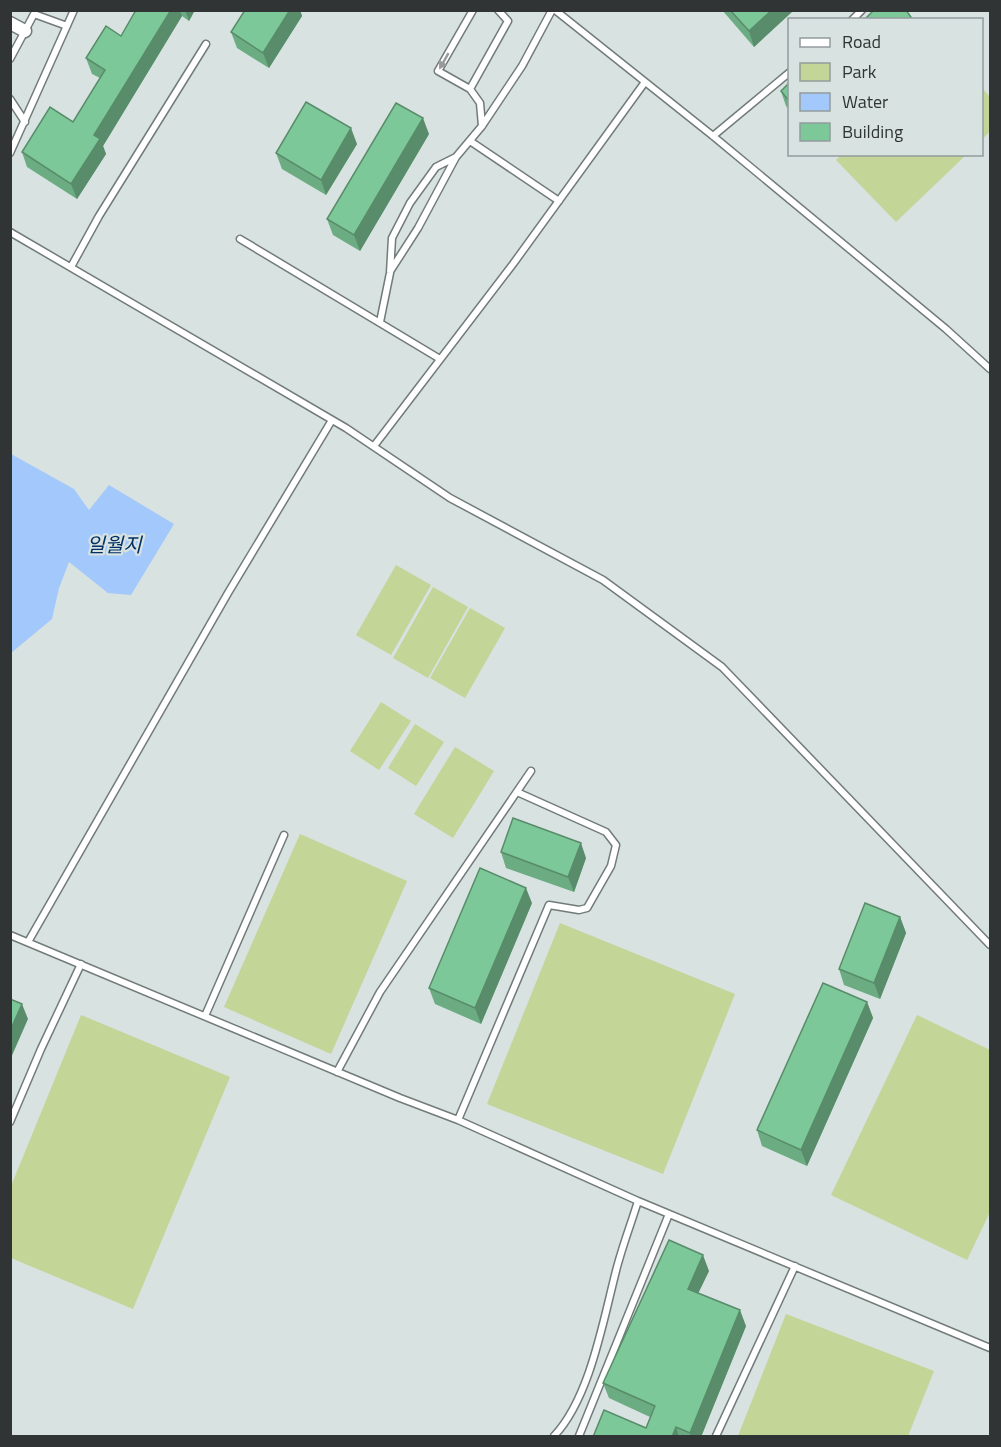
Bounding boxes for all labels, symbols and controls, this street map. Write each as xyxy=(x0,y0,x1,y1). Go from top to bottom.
legend xyxy=(788,18,983,156)
text: Road xyxy=(842,28,881,55)
one-way arrow xyxy=(439,53,449,70)
text: Park xyxy=(842,58,877,85)
text: Water xyxy=(842,88,888,115)
text: Building xyxy=(842,118,903,145)
water label: 일월지 xyxy=(86,529,143,560)

